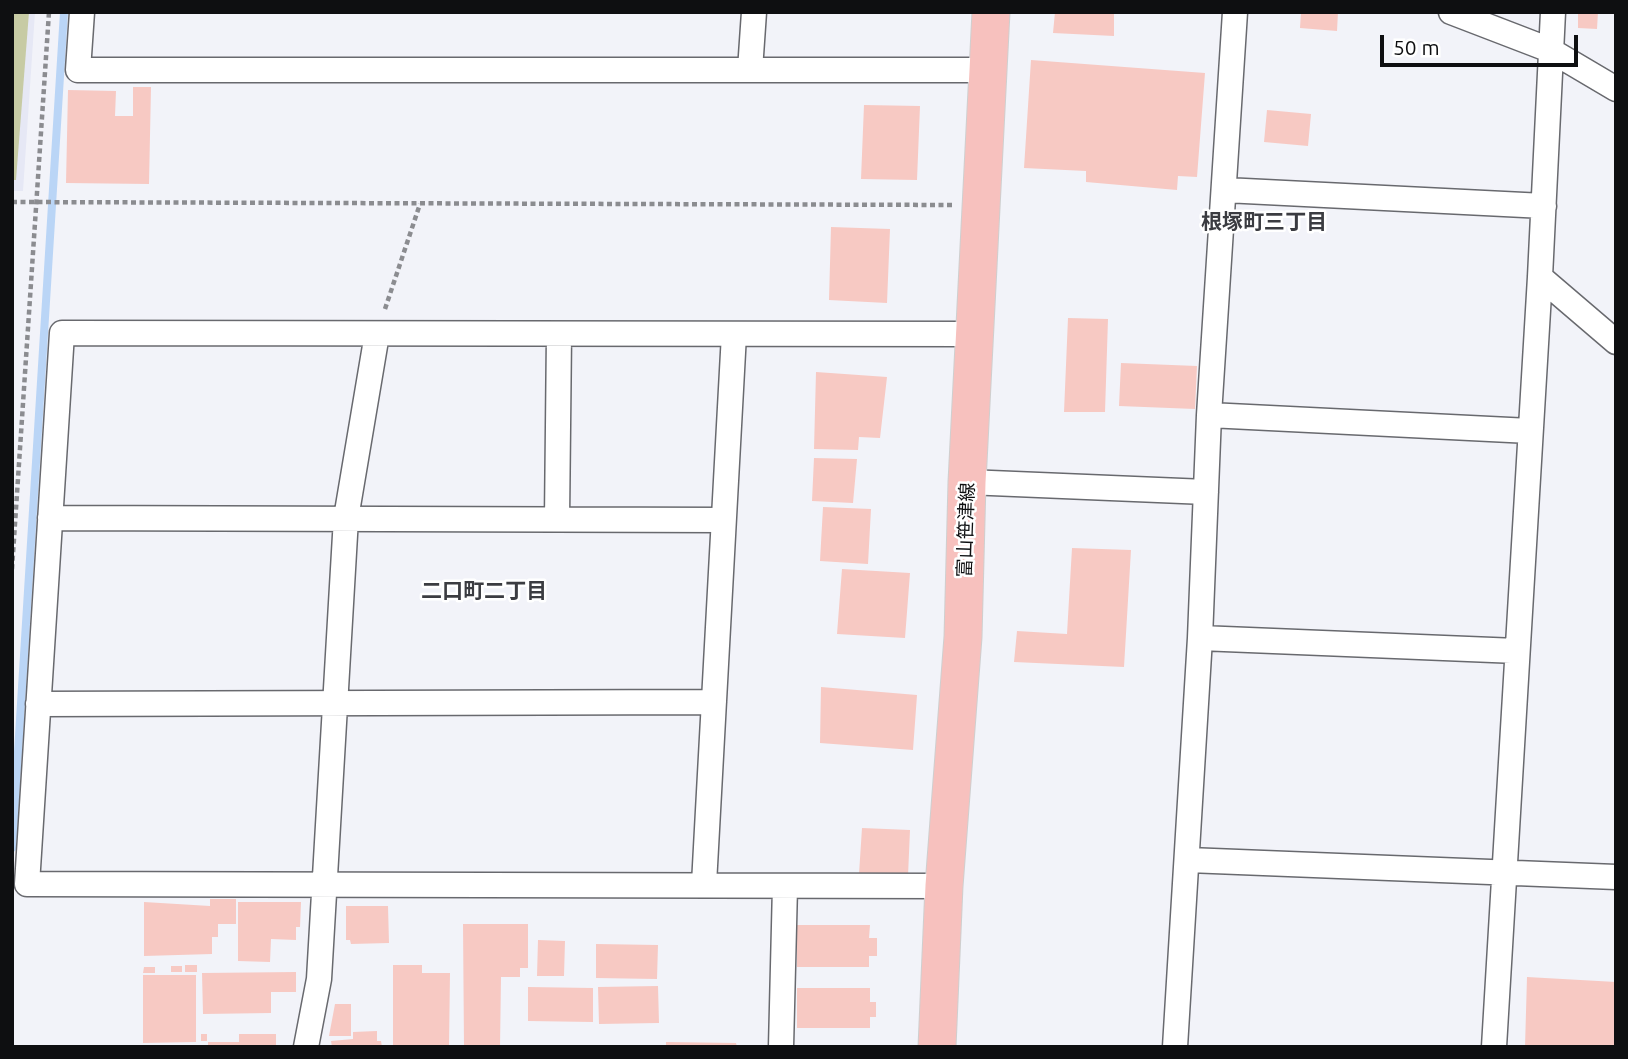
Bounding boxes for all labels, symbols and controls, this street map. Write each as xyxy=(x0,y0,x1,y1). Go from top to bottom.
scale bar xyxy=(1383,21,1581,65)
text: 50 m xyxy=(1393,35,1440,59)
district label: 根塚町三丁目 xyxy=(1201,209,1327,235)
street label: 富山笹津線 xyxy=(953,482,979,578)
district label: 二口町二丁目 xyxy=(421,578,547,604)

